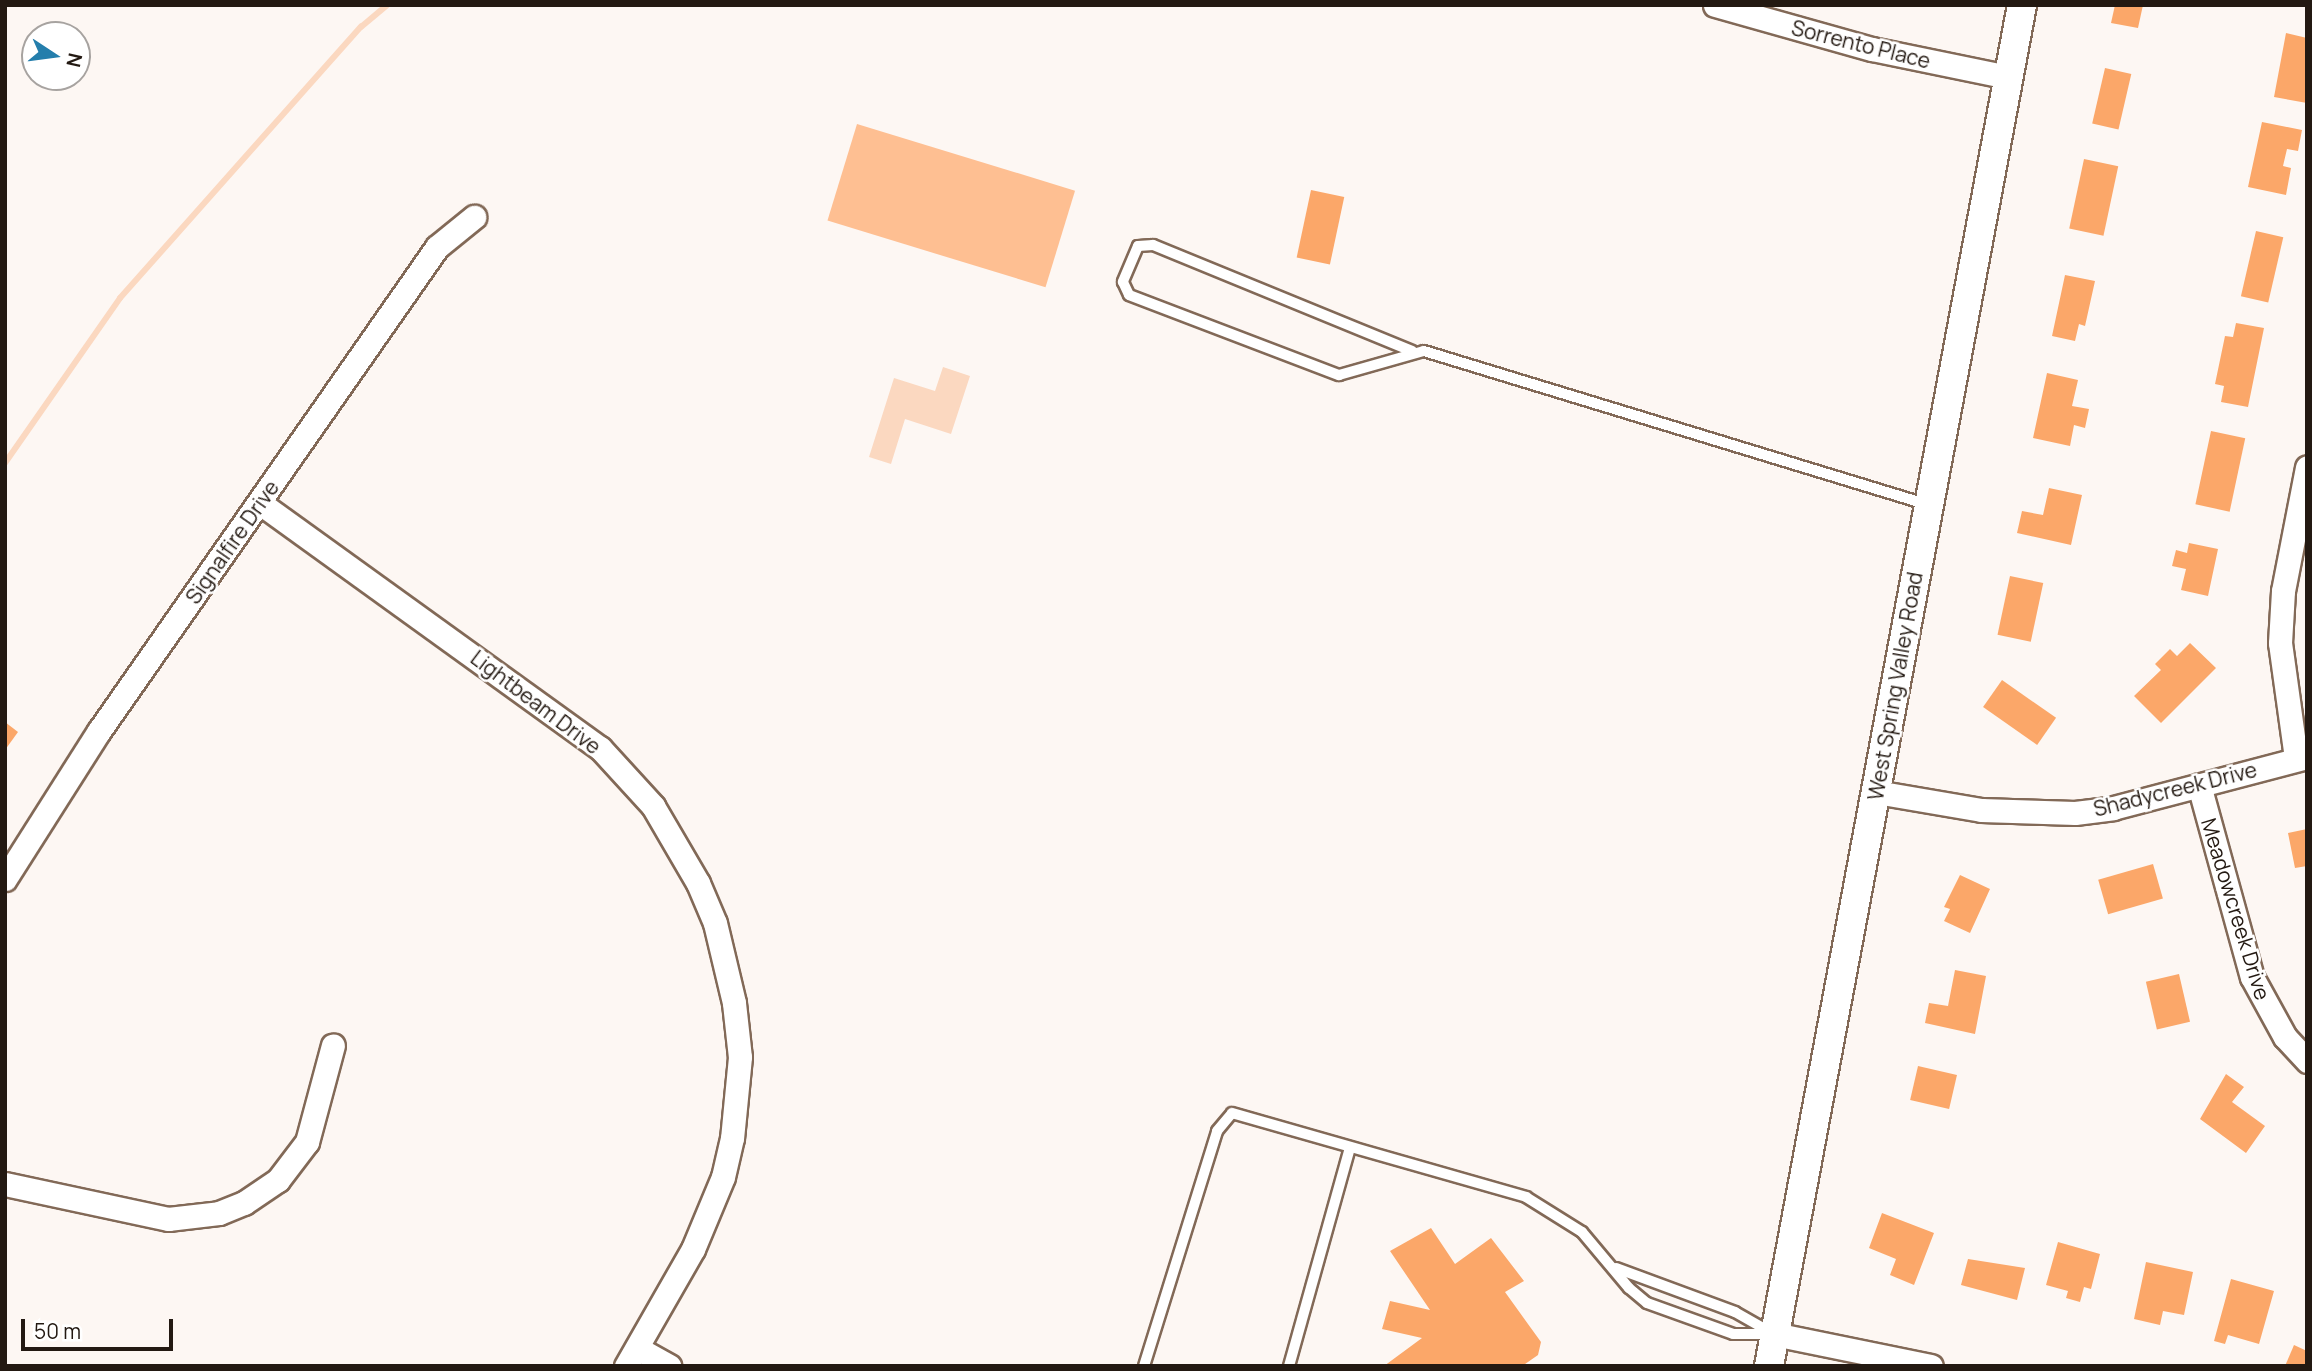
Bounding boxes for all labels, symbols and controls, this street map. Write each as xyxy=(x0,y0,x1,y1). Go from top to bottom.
street label: Sorrento Place xyxy=(1789,15,1933,73)
north arrow xyxy=(21,21,91,91)
text: N xyxy=(60,51,89,70)
street label: Signalfire Drive xyxy=(180,475,284,609)
street label: West Spring Valley Road xyxy=(1862,570,1928,802)
street label: Lightbeam Drive xyxy=(466,645,606,759)
street label: Shadycreek Drive xyxy=(2091,757,2259,821)
street label: Meadowcreek Drive xyxy=(2196,815,2276,1003)
scale bar xyxy=(24,1304,177,1348)
text: 50 m xyxy=(34,1317,81,1345)

